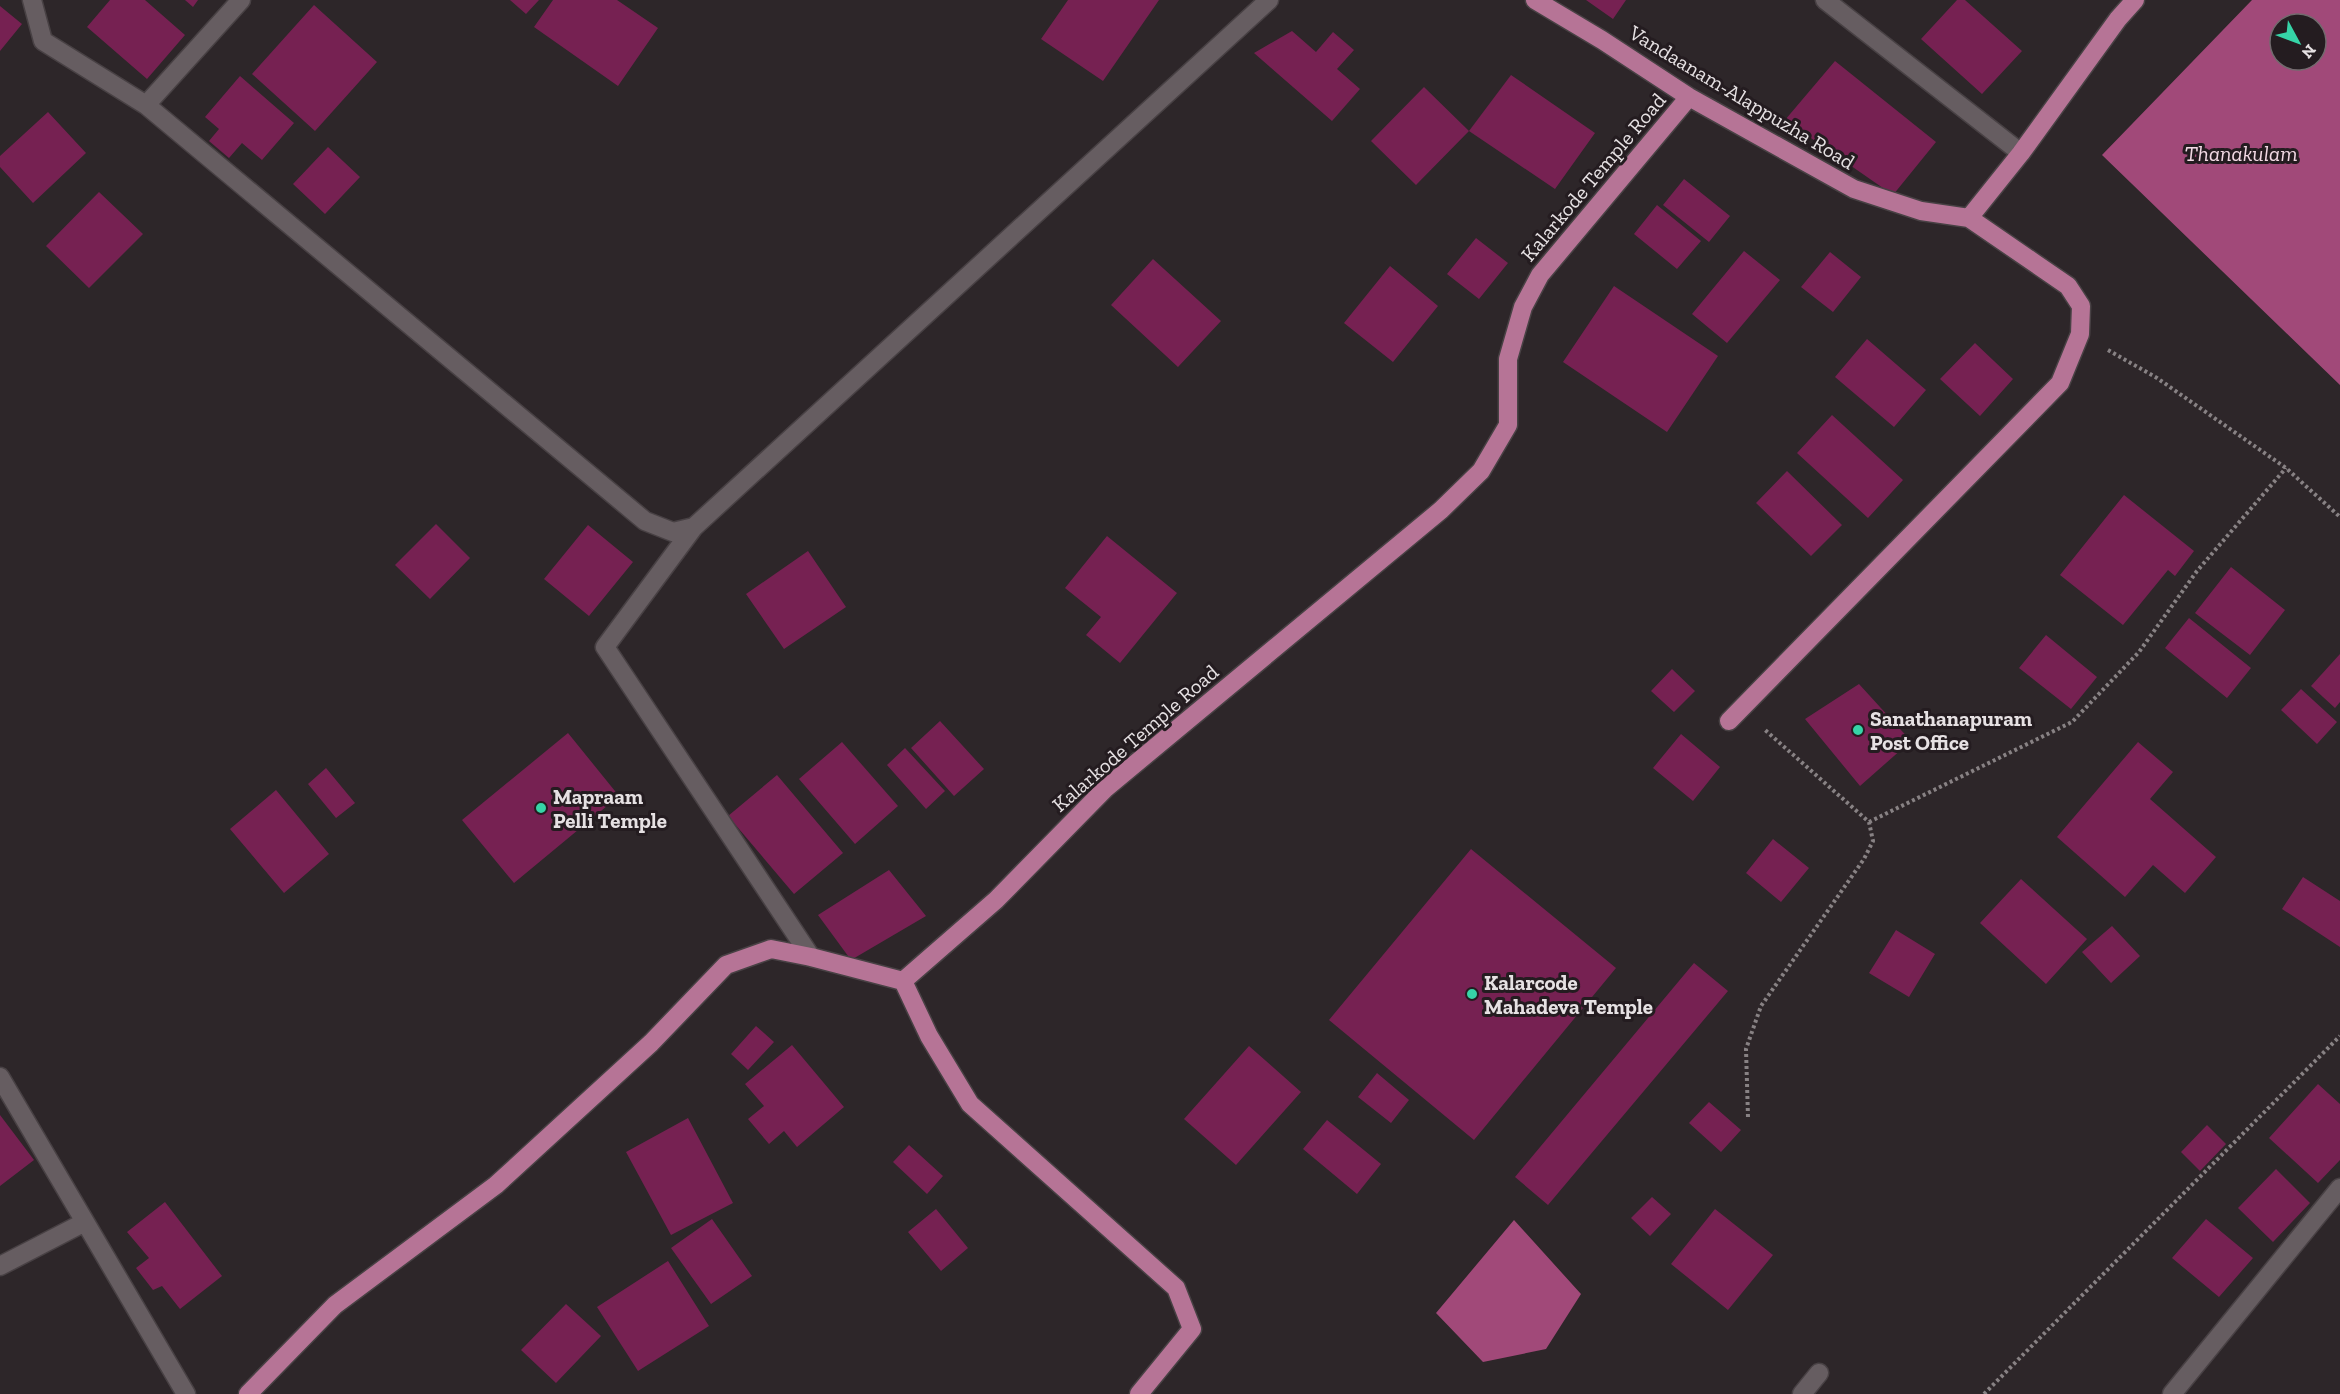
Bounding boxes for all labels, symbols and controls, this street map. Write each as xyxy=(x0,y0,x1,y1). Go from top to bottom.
north arrow xyxy=(2268,12,2328,72)
street label: Vandaanam-Alappuzha Road xyxy=(1624,19,1860,175)
text: N xyxy=(2298,41,2320,62)
street label: Kalarkode Temple Road xyxy=(1515,87,1671,266)
water label: Thanakulam xyxy=(2185,140,2298,167)
street label: Kalarkode Temple Road xyxy=(1047,659,1223,817)
place label: Sanathanapuram Post Office xyxy=(1870,706,2033,755)
marker: Sanathanapuram Post Office xyxy=(1851,723,1865,737)
place label: Mapraam Pelli Temple xyxy=(553,784,667,833)
marker: Mapraam Pelli Temple xyxy=(534,801,548,815)
place label: Kalarcode Mahadeva Temple xyxy=(1484,970,1653,1019)
marker: Kalarcode Mahadeva Temple xyxy=(1465,987,1479,1001)

